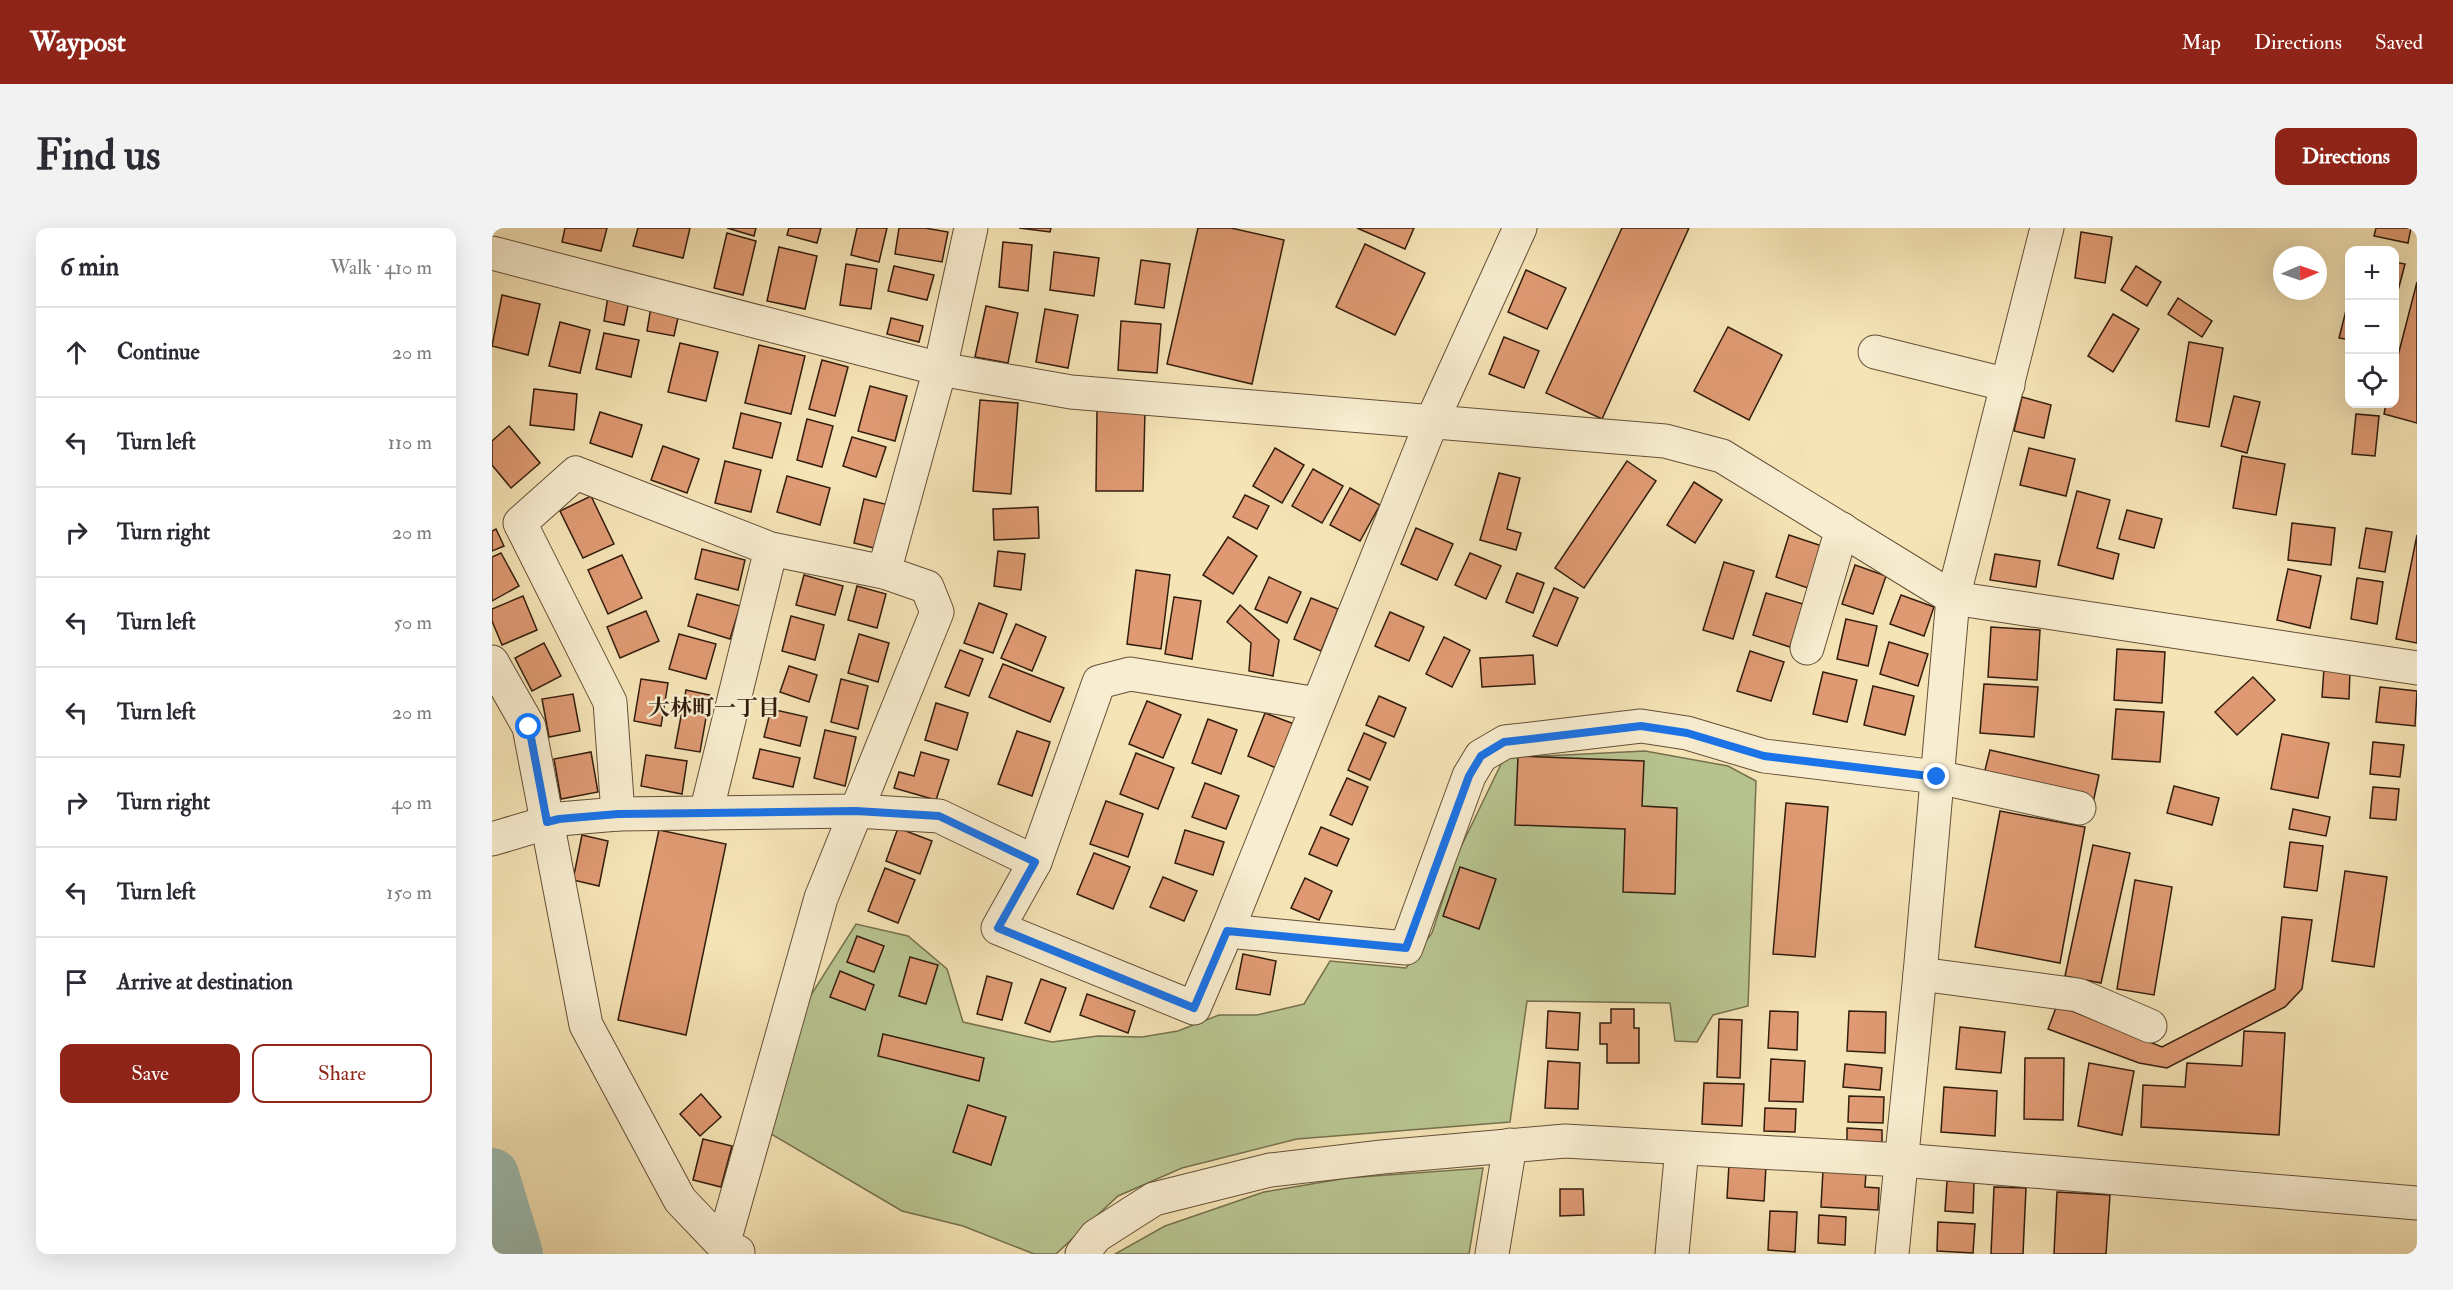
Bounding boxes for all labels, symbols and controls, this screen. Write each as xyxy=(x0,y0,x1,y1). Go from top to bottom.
text: Waypost xyxy=(30,25,126,60)
text: Map xyxy=(2181,29,2221,56)
text: Directions xyxy=(2254,29,2342,56)
text: Saved xyxy=(2375,29,2423,56)
button: Directions xyxy=(2275,128,2417,185)
text: Find us xyxy=(36,130,160,182)
north arrow xyxy=(2273,246,2327,300)
map controls xyxy=(2345,246,2399,408)
button: + xyxy=(2345,246,2399,300)
text: 6 min xyxy=(60,251,119,283)
text: Walk · 410 m xyxy=(330,255,432,280)
button: − xyxy=(2345,300,2399,354)
icon: ahead xyxy=(60,336,93,369)
text: Continue xyxy=(117,338,200,366)
text: 20 m xyxy=(392,340,432,365)
button: locate xyxy=(2345,354,2399,408)
icon: left xyxy=(60,426,93,459)
text: Turn left xyxy=(117,428,196,456)
text: 110 m xyxy=(388,430,432,455)
icon: right xyxy=(60,516,93,549)
text: Turn right xyxy=(117,518,210,546)
text: 20 m xyxy=(392,520,432,545)
icon: left xyxy=(60,606,93,639)
text: Turn left xyxy=(117,608,196,636)
text: 50 m xyxy=(393,610,432,635)
district label: 大林町一丁目 xyxy=(648,694,780,722)
icon: left xyxy=(60,696,93,729)
text: Turn left xyxy=(117,698,196,726)
text: 20 m xyxy=(392,700,432,725)
route start xyxy=(515,713,541,739)
route end xyxy=(1923,763,1949,789)
icon: right xyxy=(60,786,93,819)
text: Turn right xyxy=(117,788,210,816)
text: 40 m xyxy=(391,790,432,815)
icon: left xyxy=(60,876,93,909)
text: Turn left xyxy=(117,878,196,906)
text: 150 m xyxy=(386,880,432,905)
icon: arrive xyxy=(60,966,93,999)
text: Arrive at destination xyxy=(117,968,293,996)
button: Save xyxy=(60,1044,240,1103)
button: Share xyxy=(252,1044,432,1103)

